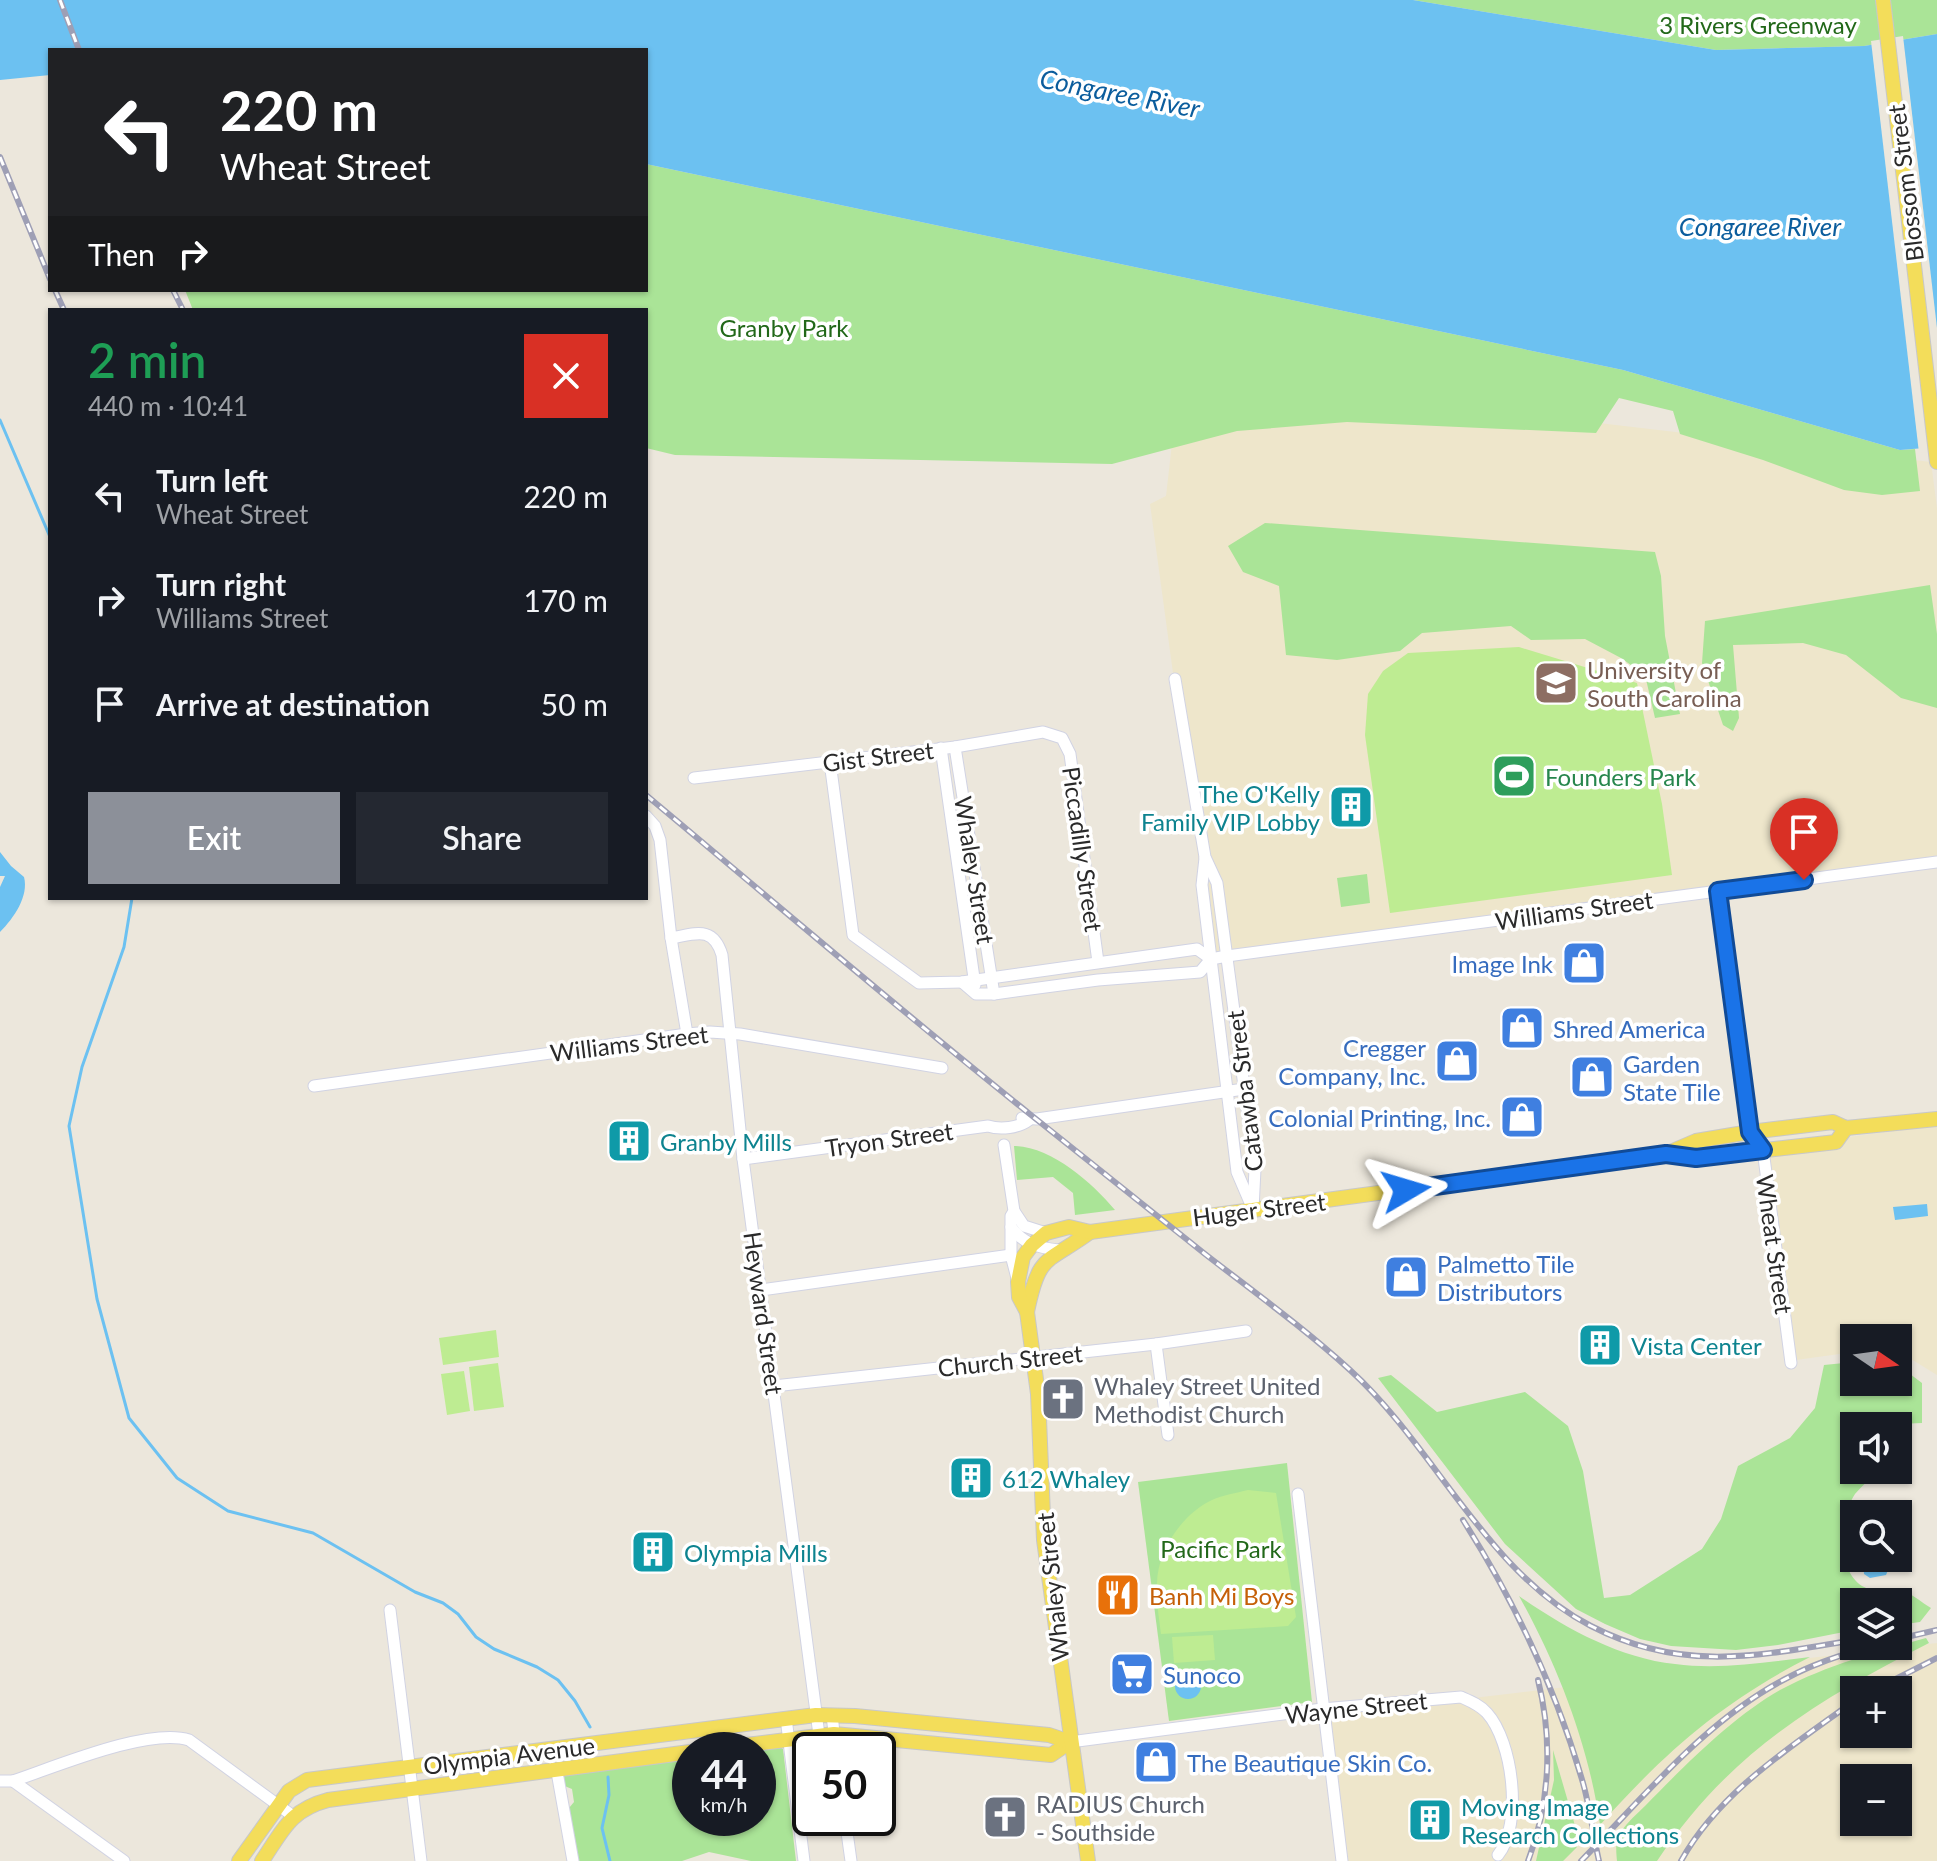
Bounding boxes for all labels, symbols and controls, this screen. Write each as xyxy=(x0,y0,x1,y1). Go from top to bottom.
park label: 3 Rivers Greenway xyxy=(1659,10,1857,39)
water label: Congaree River xyxy=(1037,62,1204,124)
text: 220 m xyxy=(220,76,378,143)
icon: left xyxy=(88,80,192,184)
street label: Blossom Street xyxy=(1881,102,1929,263)
text: Wheat Street xyxy=(220,144,431,188)
water label: Congaree River xyxy=(1679,210,1842,242)
icon: right xyxy=(171,232,215,276)
text: Then xyxy=(88,236,155,272)
park label: Granby Park xyxy=(719,313,849,342)
text: 2 min xyxy=(88,331,206,388)
button: close xyxy=(524,334,608,418)
text: 440 m · 10:41 xyxy=(88,390,248,422)
text: Turn left xyxy=(156,462,268,498)
icon: left xyxy=(88,474,132,518)
text: 220 m xyxy=(523,478,608,514)
text: Wheat Street xyxy=(156,498,308,530)
text: Turn right xyxy=(156,566,286,602)
icon: right xyxy=(88,578,132,622)
text: 170 m xyxy=(523,582,608,618)
text: Williams Street xyxy=(156,602,328,634)
place label: University of South Carolina xyxy=(1587,655,1742,712)
school or university icon: University of South Carolina xyxy=(1532,659,1580,707)
icon: arrive xyxy=(88,682,132,726)
text: Arrive at destination xyxy=(156,686,430,722)
text: 50 m xyxy=(541,686,608,722)
street label: Gist Street xyxy=(821,735,936,777)
sports icon: Founders Park xyxy=(1490,752,1538,800)
place label: Founders Park xyxy=(1545,762,1697,791)
street label: Piccadilly Street xyxy=(1057,765,1109,934)
place label: The O'Kelly Family VIP Lobby xyxy=(1141,779,1321,836)
building icon: The O'Kelly Family VIP Lobby xyxy=(1327,783,1375,831)
button: Exit xyxy=(88,792,340,884)
button: Share xyxy=(356,792,608,884)
street label: Whaley Street xyxy=(949,794,1001,946)
pin xyxy=(1770,798,1838,880)
icon: arrive xyxy=(1782,810,1826,854)
street label: Williams Street xyxy=(1493,885,1655,935)
shop icon: Image Ink xyxy=(1560,939,1608,987)
place label: Image Ink xyxy=(1452,949,1554,978)
shop icon: Shred America xyxy=(1498,1004,1546,1052)
street label: Catawba Street xyxy=(1220,1009,1268,1173)
place label: Shred America xyxy=(1553,1014,1705,1043)
street label: Williams Street xyxy=(548,1019,710,1067)
place label: Cregger Company, Inc. xyxy=(1278,1033,1426,1090)
shop icon: Cregger Company, Inc. xyxy=(1433,1037,1481,1085)
place label: Garden State Tile xyxy=(1623,1049,1721,1106)
shop icon: Garden State Tile xyxy=(1568,1053,1616,1101)
shop icon: Colonial Printing, Inc. xyxy=(1498,1093,1546,1141)
place label: Colonial Printing, Inc. xyxy=(1268,1103,1491,1132)
street label: Tryon Street xyxy=(823,1116,955,1162)
building icon: Granby Mills xyxy=(605,1117,653,1165)
place label: Granby Mills xyxy=(660,1127,792,1156)
position arrow xyxy=(1364,1148,1448,1232)
street label: Wheat Street xyxy=(1751,1172,1799,1316)
street label: Huger Street xyxy=(1191,1186,1328,1232)
street label: Heyward Street xyxy=(738,1230,790,1397)
place label: Palmetto Tile Distributors xyxy=(1437,1249,1575,1306)
shop icon: Palmetto Tile Distributors xyxy=(1382,1253,1430,1301)
building icon: Vista Center xyxy=(1576,1321,1624,1369)
north arrow xyxy=(1840,1324,1912,1396)
map controls xyxy=(1840,1324,1912,1836)
place label: Vista Center xyxy=(1631,1331,1762,1360)
street label: Church Street xyxy=(936,1338,1084,1382)
place label: Whaley Street United Methodist Church xyxy=(1094,1371,1320,1428)
church icon: Whaley Street United Methodist Church xyxy=(1039,1375,1087,1423)
button: sound xyxy=(1840,1412,1912,1484)
building icon: 612 Whaley xyxy=(947,1454,995,1502)
place label: 612 Whaley xyxy=(1002,1464,1131,1493)
button: search xyxy=(1840,1500,1912,1572)
street label: Whaley Street xyxy=(1030,1511,1074,1663)
building icon: Olympia Mills xyxy=(629,1528,677,1576)
park label: Pacific Park xyxy=(1160,1534,1283,1563)
place label: Olympia Mills xyxy=(684,1538,828,1567)
restaurant icon: Banh Mi Boys xyxy=(1094,1571,1142,1619)
place label: Banh Mi Boys xyxy=(1149,1581,1294,1610)
button: layers xyxy=(1840,1588,1912,1660)
supermarket icon: Sunoco xyxy=(1108,1650,1156,1698)
place label: Sunoco xyxy=(1163,1660,1241,1689)
button: + xyxy=(1840,1676,1912,1748)
street label: Wayne Street xyxy=(1283,1685,1429,1729)
street label: Olympia Avenue xyxy=(422,1730,596,1780)
speed limit sign: 50 xyxy=(792,1732,896,1836)
shop icon: The Beautique Skin Co. xyxy=(1132,1738,1180,1786)
place label: The Beautique Skin Co. xyxy=(1187,1748,1432,1777)
text: 44 xyxy=(701,1750,747,1798)
button: − xyxy=(1840,1764,1912,1836)
place label: RADIUS Church - Southside xyxy=(1036,1789,1205,1846)
text: km/h xyxy=(701,1792,747,1816)
place label: Moving Image Research Collections xyxy=(1461,1792,1679,1849)
church icon: RADIUS Church - Southside xyxy=(981,1793,1029,1841)
building icon: Moving Image Research Collections xyxy=(1406,1796,1454,1844)

